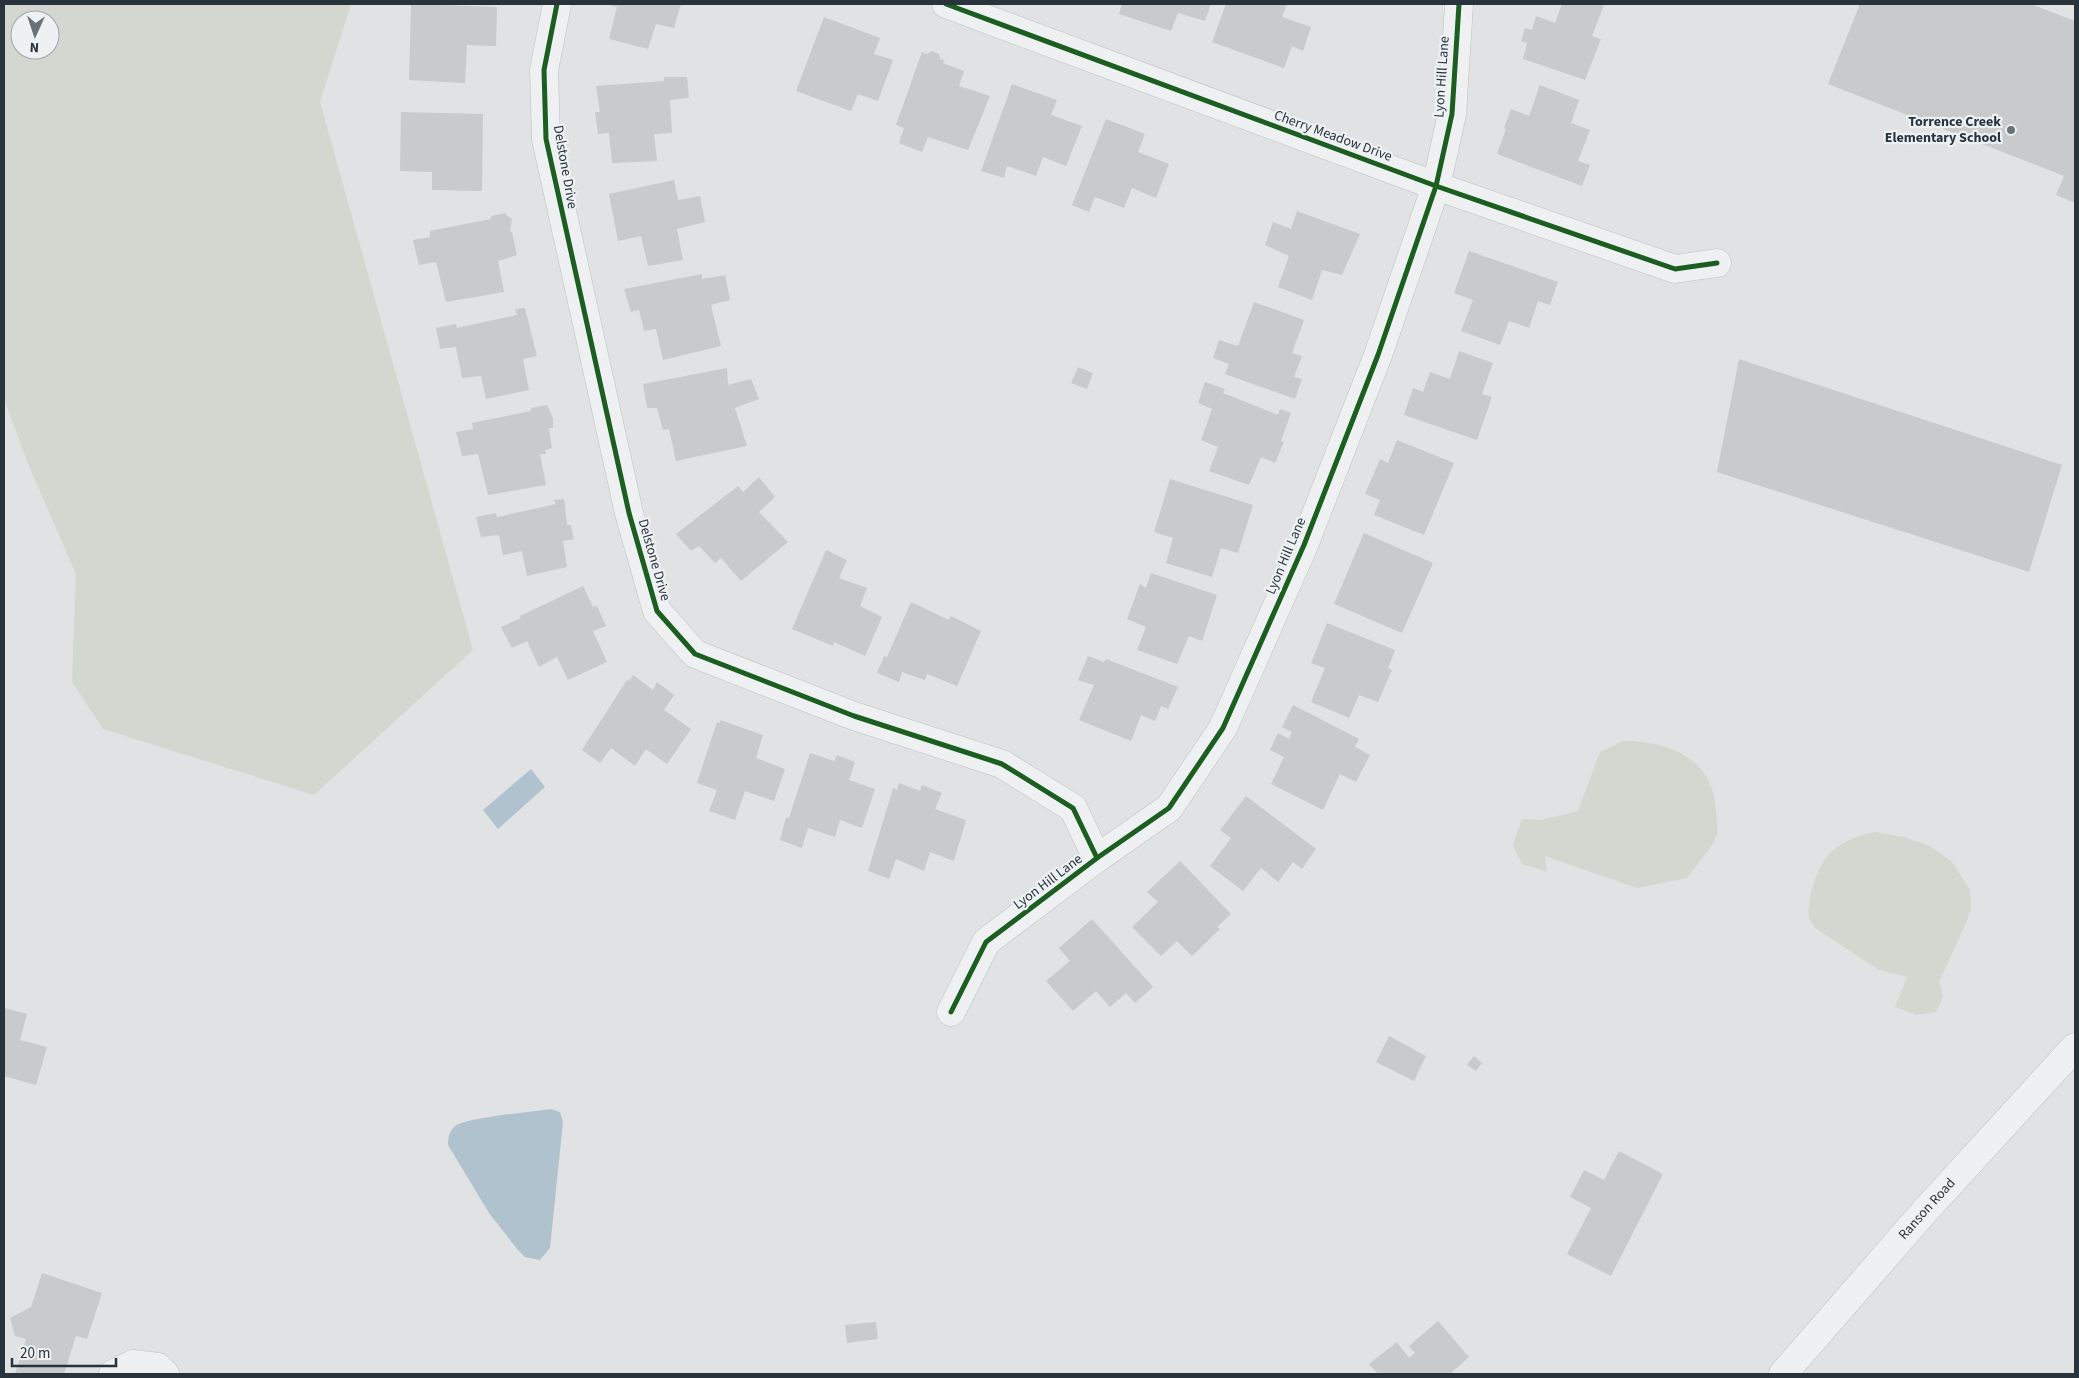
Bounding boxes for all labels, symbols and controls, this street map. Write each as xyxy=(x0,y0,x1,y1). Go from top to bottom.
north arrow xyxy=(10,10,60,60)
street label: Lyon Hill Lane xyxy=(1429,35,1455,119)
text: N xyxy=(29,37,40,57)
street label: Cherry Meadow Drive xyxy=(1271,105,1395,167)
place label: Torrence Creek Elementary School xyxy=(1885,112,2001,148)
street label: Delstone Drive xyxy=(548,124,582,210)
marker: Torrence Creek Elementary School xyxy=(2005,124,2017,136)
street label: Lyon Hill Lane xyxy=(1261,514,1311,598)
street label: Delstone Drive xyxy=(633,517,675,603)
street label: Lyon Hill Lane xyxy=(1009,849,1087,915)
street label: Ranson Road xyxy=(1894,1174,1960,1244)
scale bar xyxy=(12,1336,116,1368)
text: 20 m xyxy=(20,1343,50,1364)

